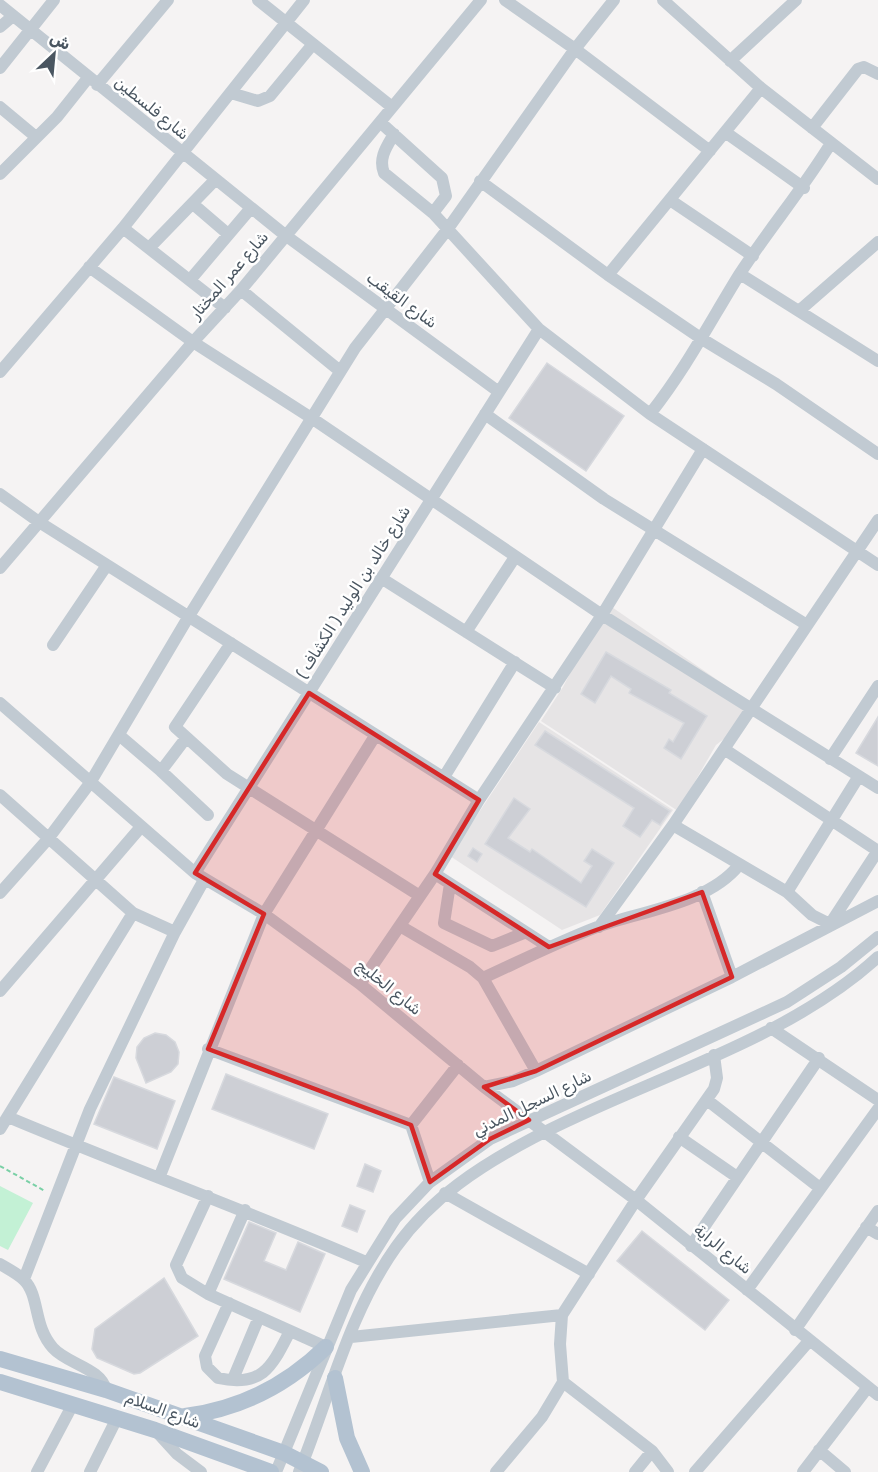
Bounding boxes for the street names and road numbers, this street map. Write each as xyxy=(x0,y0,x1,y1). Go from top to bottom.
street label: شارع فلسطين xyxy=(110,72,193,145)
street label: شارع عمر المختار xyxy=(185,227,274,325)
street label: شارع القيقب xyxy=(362,268,441,334)
street label: شارع خالد بن الوليد ( الكشاف ) xyxy=(292,502,416,683)
street label: شارع الخليج xyxy=(351,955,425,1021)
street label: شارع السجل المدني xyxy=(470,1066,596,1143)
street label: شارع الراية xyxy=(689,1220,756,1280)
street label: شارع السلام xyxy=(122,1388,203,1434)

